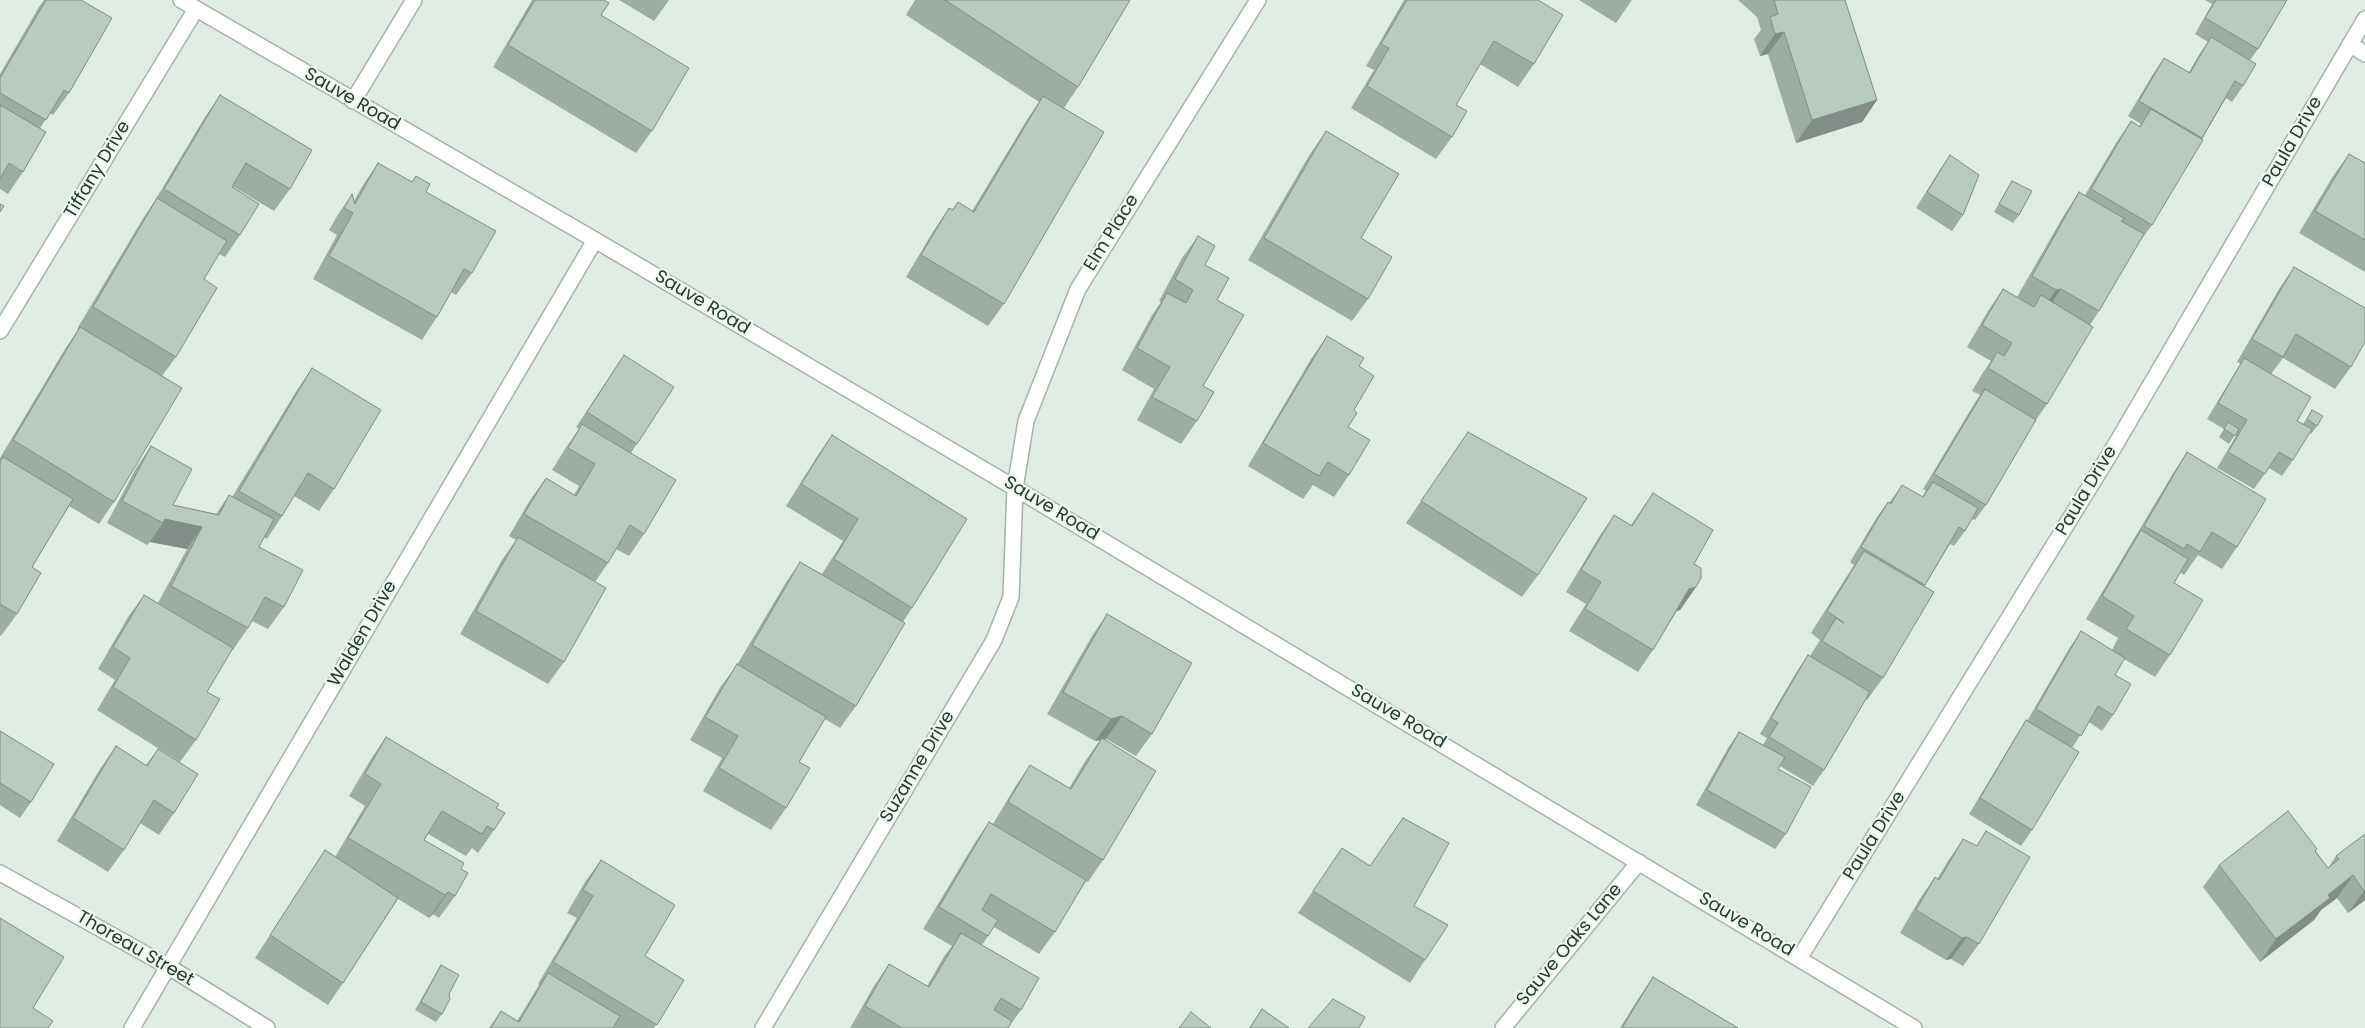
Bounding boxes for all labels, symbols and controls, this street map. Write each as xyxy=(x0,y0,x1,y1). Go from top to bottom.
street label: Sauve Road xyxy=(300,64,404,136)
street label: Paula Drive xyxy=(2258,93,2328,191)
street label: Tiffany Drive xyxy=(60,117,136,223)
street label: Elm Place xyxy=(1080,191,1144,275)
street label: Sauve Road xyxy=(651,266,753,340)
street label: Paula Drive xyxy=(2052,442,2122,540)
street label: Sauve Road xyxy=(1000,472,1102,546)
street label: Walden Drive xyxy=(324,577,402,691)
street label: Sauve Road xyxy=(1347,680,1449,754)
street label: Suzanne Drive xyxy=(876,707,960,827)
street label: Paula Drive xyxy=(1839,788,1911,884)
street label: Sauve Oaks Lane xyxy=(1513,880,1627,1010)
street label: Sauve Road xyxy=(1695,888,1797,962)
street label: Thoreau Street xyxy=(73,907,197,991)

